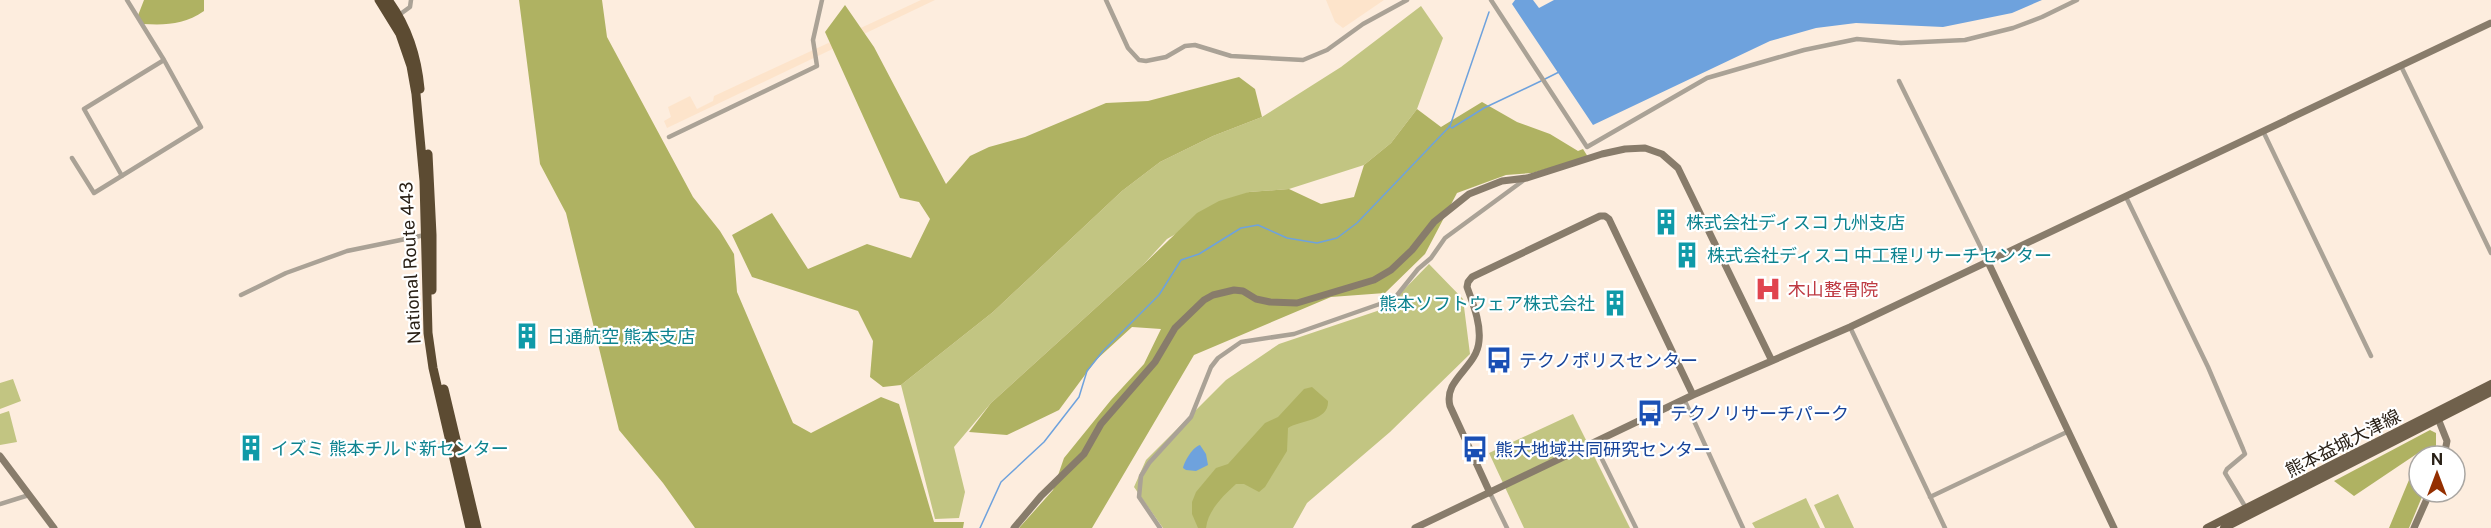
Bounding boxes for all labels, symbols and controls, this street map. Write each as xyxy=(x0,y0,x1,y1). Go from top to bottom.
street label: National Route 443 xyxy=(395,181,425,345)
building icon: 株式会社ディスコ 九州支店 xyxy=(1651,207,1681,237)
place label: 株式会社ディスコ 九州支店 xyxy=(1686,212,1905,233)
building icon: 株式会社ディスコ 中工程リサーチセンター xyxy=(1672,240,1702,270)
place label: 株式会社ディスコ 中工程リサーチセンター xyxy=(1707,245,2052,266)
hospital icon: 木山整骨院 xyxy=(1753,274,1783,304)
place label: 木山整骨院 xyxy=(1788,279,1878,300)
building icon: 熊本ソフトウェア株式会社 xyxy=(1600,288,1630,318)
place label: 熊本ソフトウェア株式会社 xyxy=(1379,293,1595,314)
building icon: 日通航空 熊本支店 xyxy=(512,321,542,351)
place label: 日通航空 熊本支店 xyxy=(547,326,695,347)
bus stop icon: テクノポリスセンター xyxy=(1484,345,1514,375)
place label: テクノポリスセンター xyxy=(1519,350,1698,371)
bus stop icon: テクノリサーチパーク xyxy=(1635,398,1665,428)
place label: テクノリサーチパーク xyxy=(1670,403,1849,424)
street label: 熊本益城大津線 xyxy=(2282,405,2404,481)
building icon: イズミ 熊本チルド新センター xyxy=(236,433,266,463)
bus stop icon: 熊大地域共同研究センター xyxy=(1460,434,1490,464)
place label: イズミ 熊本チルド新センター xyxy=(271,438,509,459)
place label: 熊大地域共同研究センター xyxy=(1495,439,1711,460)
north arrow xyxy=(2407,444,2467,504)
text: N xyxy=(2431,450,2443,469)

